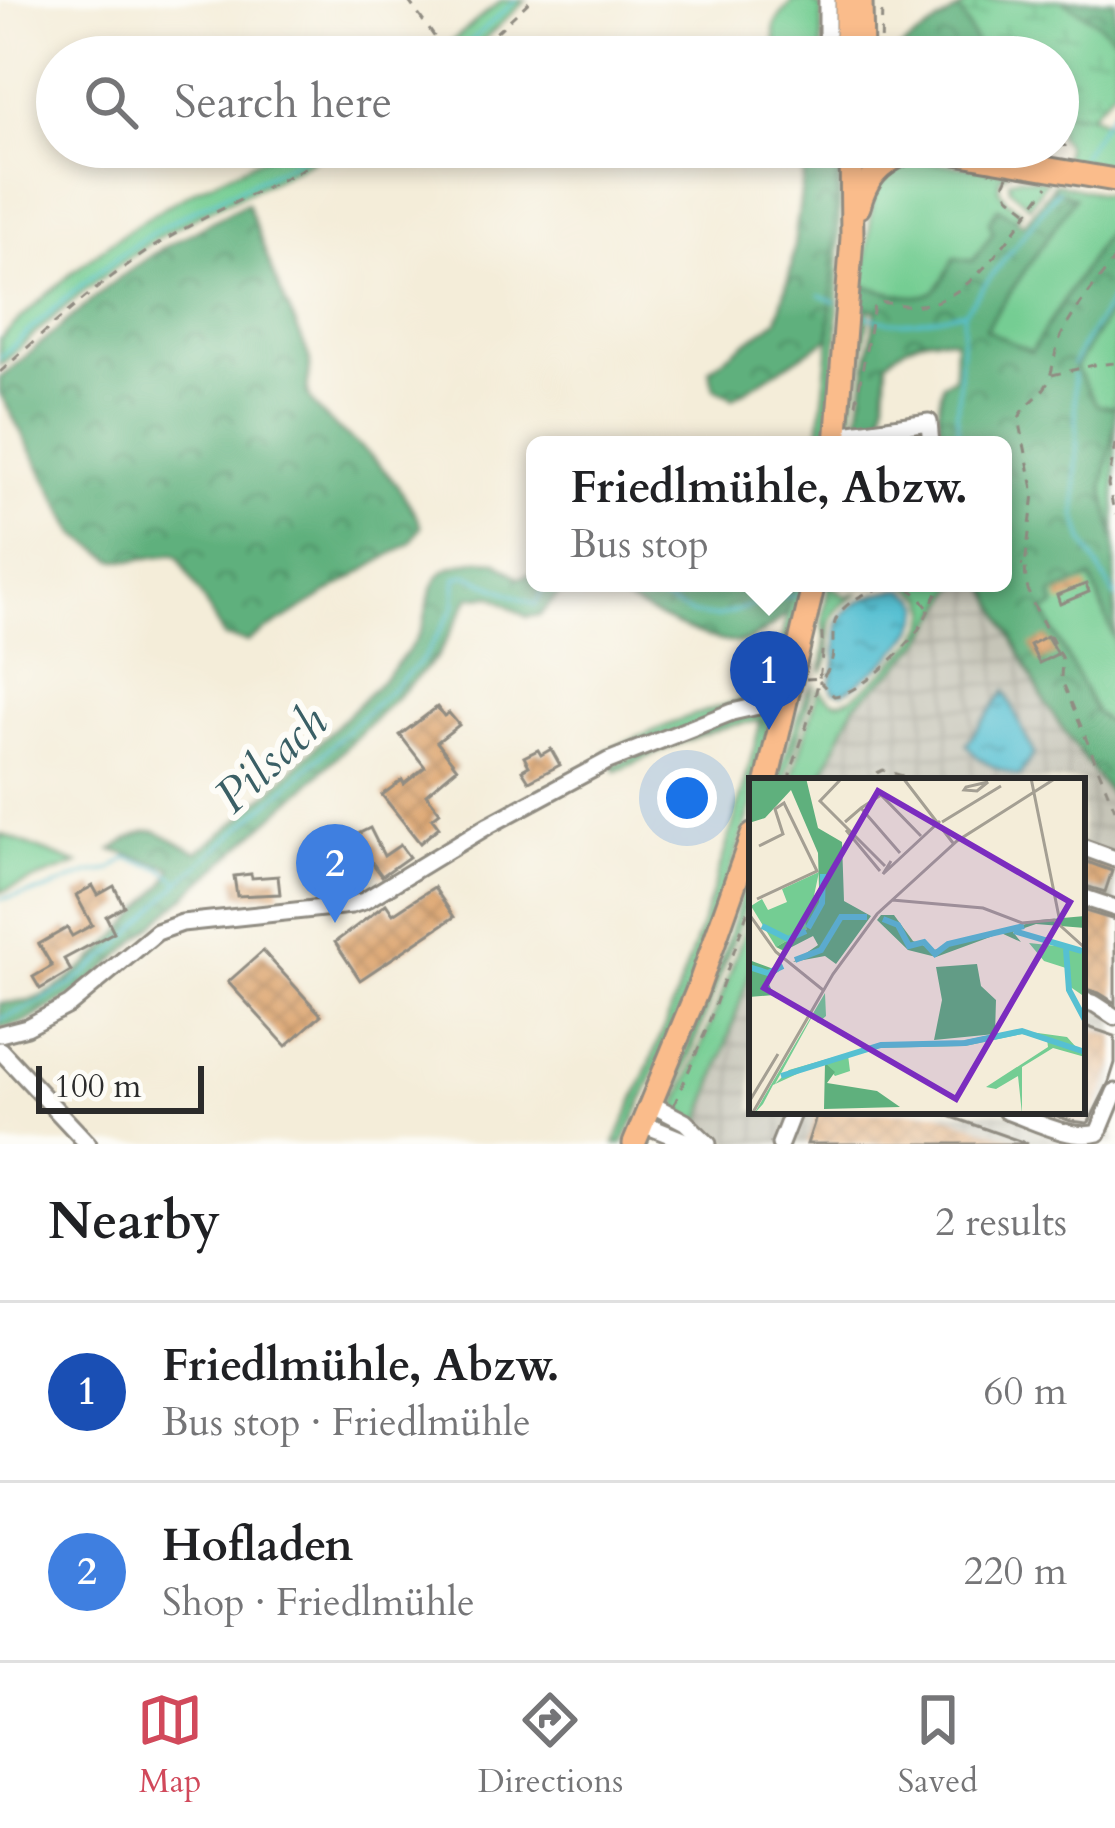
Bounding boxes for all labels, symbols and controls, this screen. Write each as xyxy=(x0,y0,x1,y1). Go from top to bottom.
search box xyxy=(36,36,1079,168)
icon: search xyxy=(78,69,144,135)
text: Search here xyxy=(174,72,392,133)
popup xyxy=(526,436,1012,592)
text: Friedlmühle, Abzw. xyxy=(570,457,968,518)
text: Bus stop xyxy=(570,518,709,571)
pin: 1 xyxy=(730,631,808,730)
water label: Pilsach xyxy=(201,691,341,828)
your location xyxy=(657,768,717,828)
inset map xyxy=(749,778,1085,1114)
pin: 2 xyxy=(296,824,374,923)
scale bar xyxy=(36,1060,204,1113)
text: 100 m xyxy=(54,1064,141,1109)
text: Nearby xyxy=(48,1187,220,1257)
text: 2 results xyxy=(935,1196,1067,1249)
text: Friedlmühle, Abzw. xyxy=(162,1335,559,1396)
text: 1 xyxy=(77,1365,97,1418)
text: 60 m xyxy=(984,1365,1067,1418)
text: Bus stop · Friedlmühle xyxy=(162,1396,531,1449)
text: Hofladen xyxy=(162,1515,353,1576)
text: 2 xyxy=(77,1545,97,1598)
text: 220 m xyxy=(964,1545,1067,1598)
text: Shop · Friedlmühle xyxy=(162,1576,475,1629)
tab: Map xyxy=(137,1687,203,1804)
tab: Directions xyxy=(478,1687,623,1804)
tab: Saved xyxy=(898,1687,978,1804)

